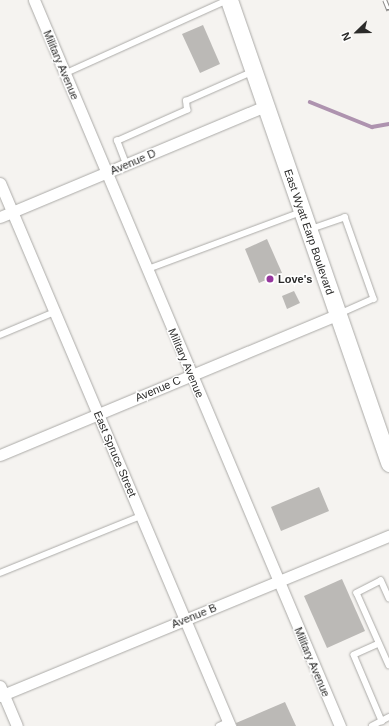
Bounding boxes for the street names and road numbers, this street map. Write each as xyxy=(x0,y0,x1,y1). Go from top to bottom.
street label: Military Avenue xyxy=(40,28,82,102)
street label: Avenue D xyxy=(108,147,158,177)
street label: East Wyatt Earp Boulevard xyxy=(281,167,337,297)
street label: Military Avenue xyxy=(165,326,207,400)
street label: Avenue C xyxy=(133,374,183,404)
street label: East Spruce Street xyxy=(91,409,139,499)
street label: Avenue B xyxy=(170,601,218,631)
street label: Military Avenue xyxy=(291,625,333,699)

